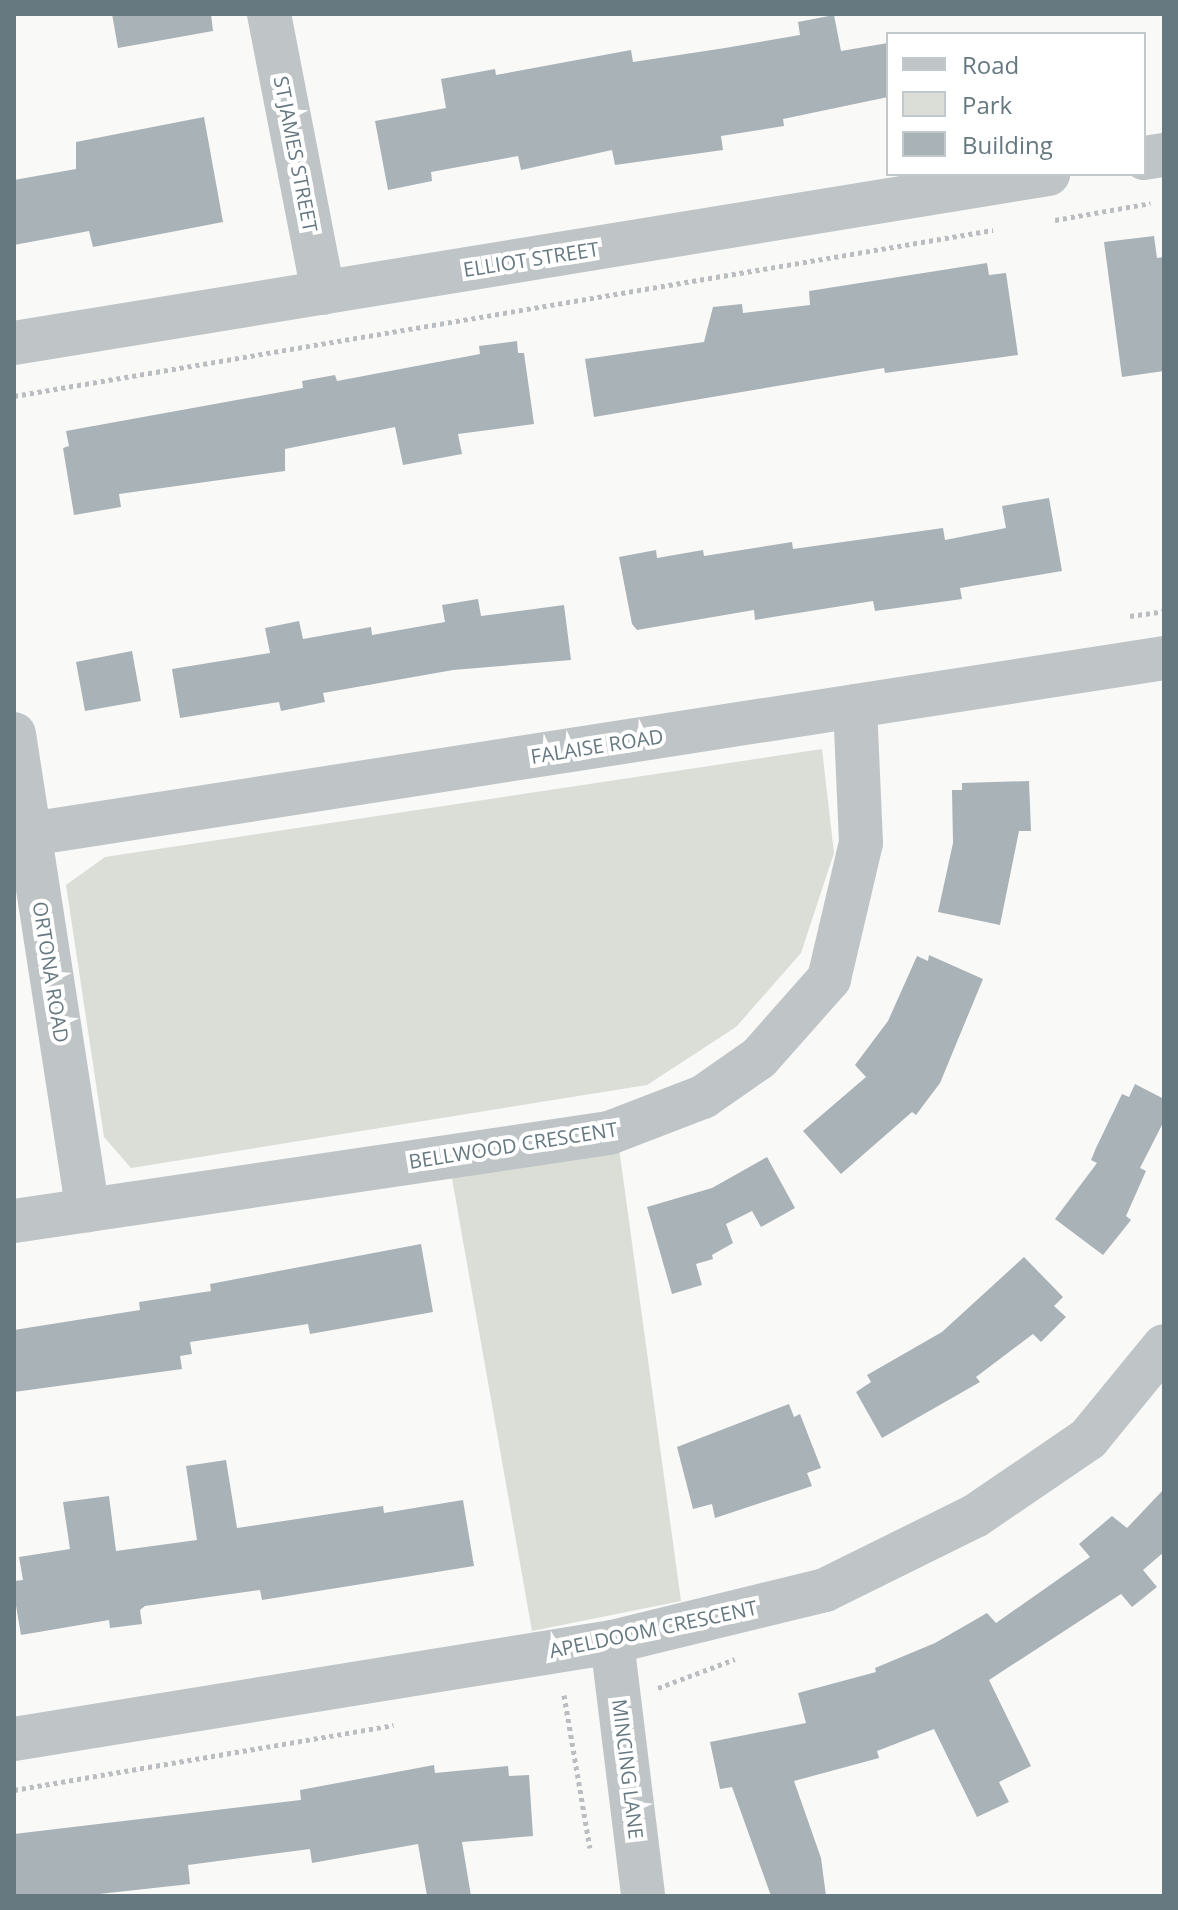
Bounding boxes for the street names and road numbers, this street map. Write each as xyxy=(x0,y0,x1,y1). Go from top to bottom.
street label: ST JAMES STREET xyxy=(269,74,323,234)
street label: ELLIOT STREET xyxy=(462,236,600,282)
street label: FALAISE ROAD xyxy=(529,724,665,768)
street label: ORTONA ROAD xyxy=(28,900,74,1044)
street label: BELLWOOD CRESCENT xyxy=(407,1117,619,1173)
street label: APELDOOM CRESCENT xyxy=(547,1595,759,1663)
street label: MINCING LANE xyxy=(608,1698,648,1840)

